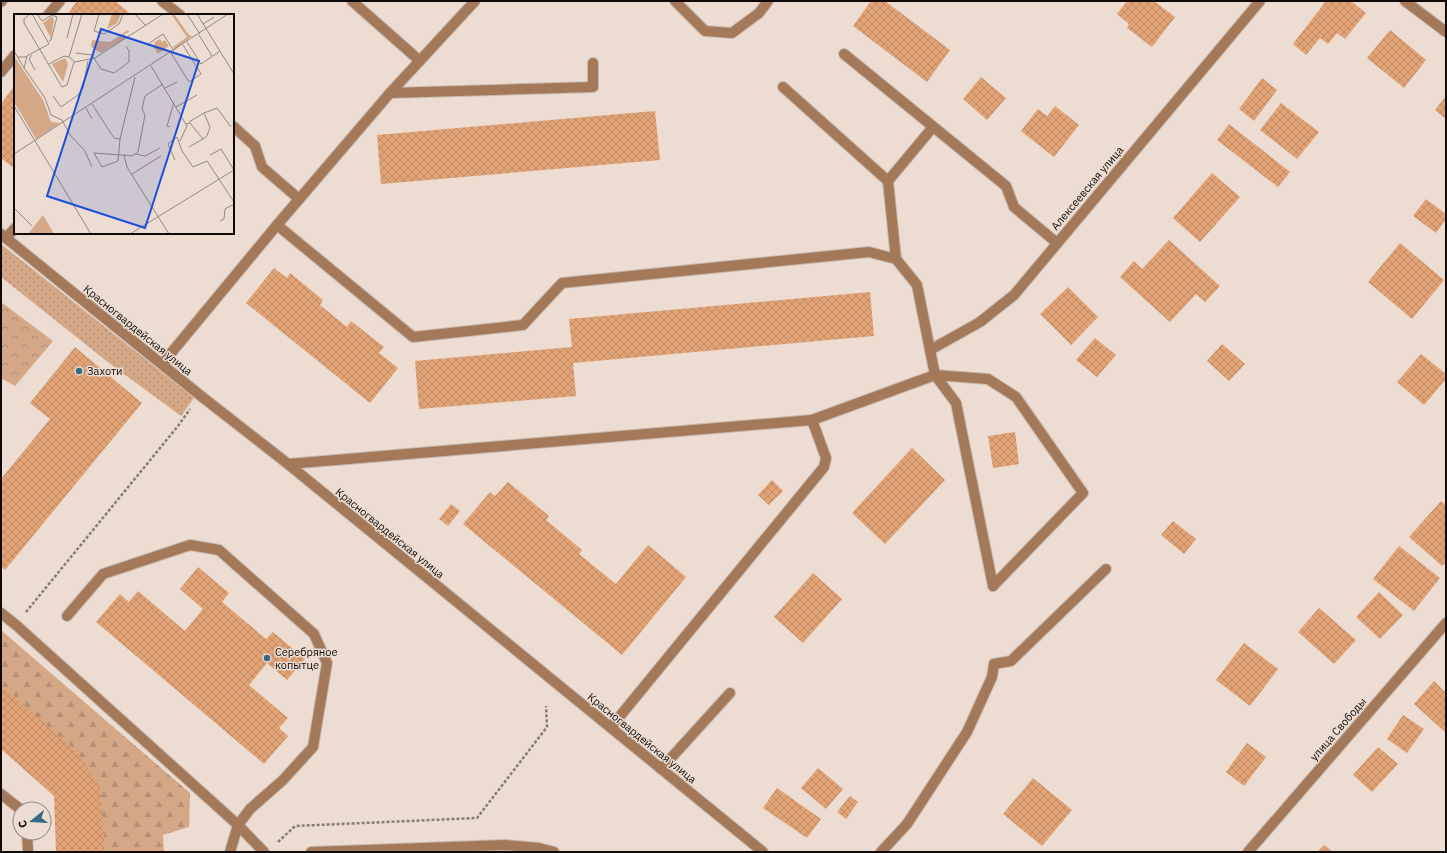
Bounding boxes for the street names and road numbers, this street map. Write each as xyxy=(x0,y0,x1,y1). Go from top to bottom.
street label: Алексеевская улица xyxy=(1048,143,1126,233)
street label: Красногвардейская улица xyxy=(81,282,195,378)
street label: Красногвардейская улица xyxy=(333,485,447,581)
street label: Красногвардейская улица xyxy=(585,690,699,786)
street label: улица Свободы xyxy=(1307,695,1369,763)

